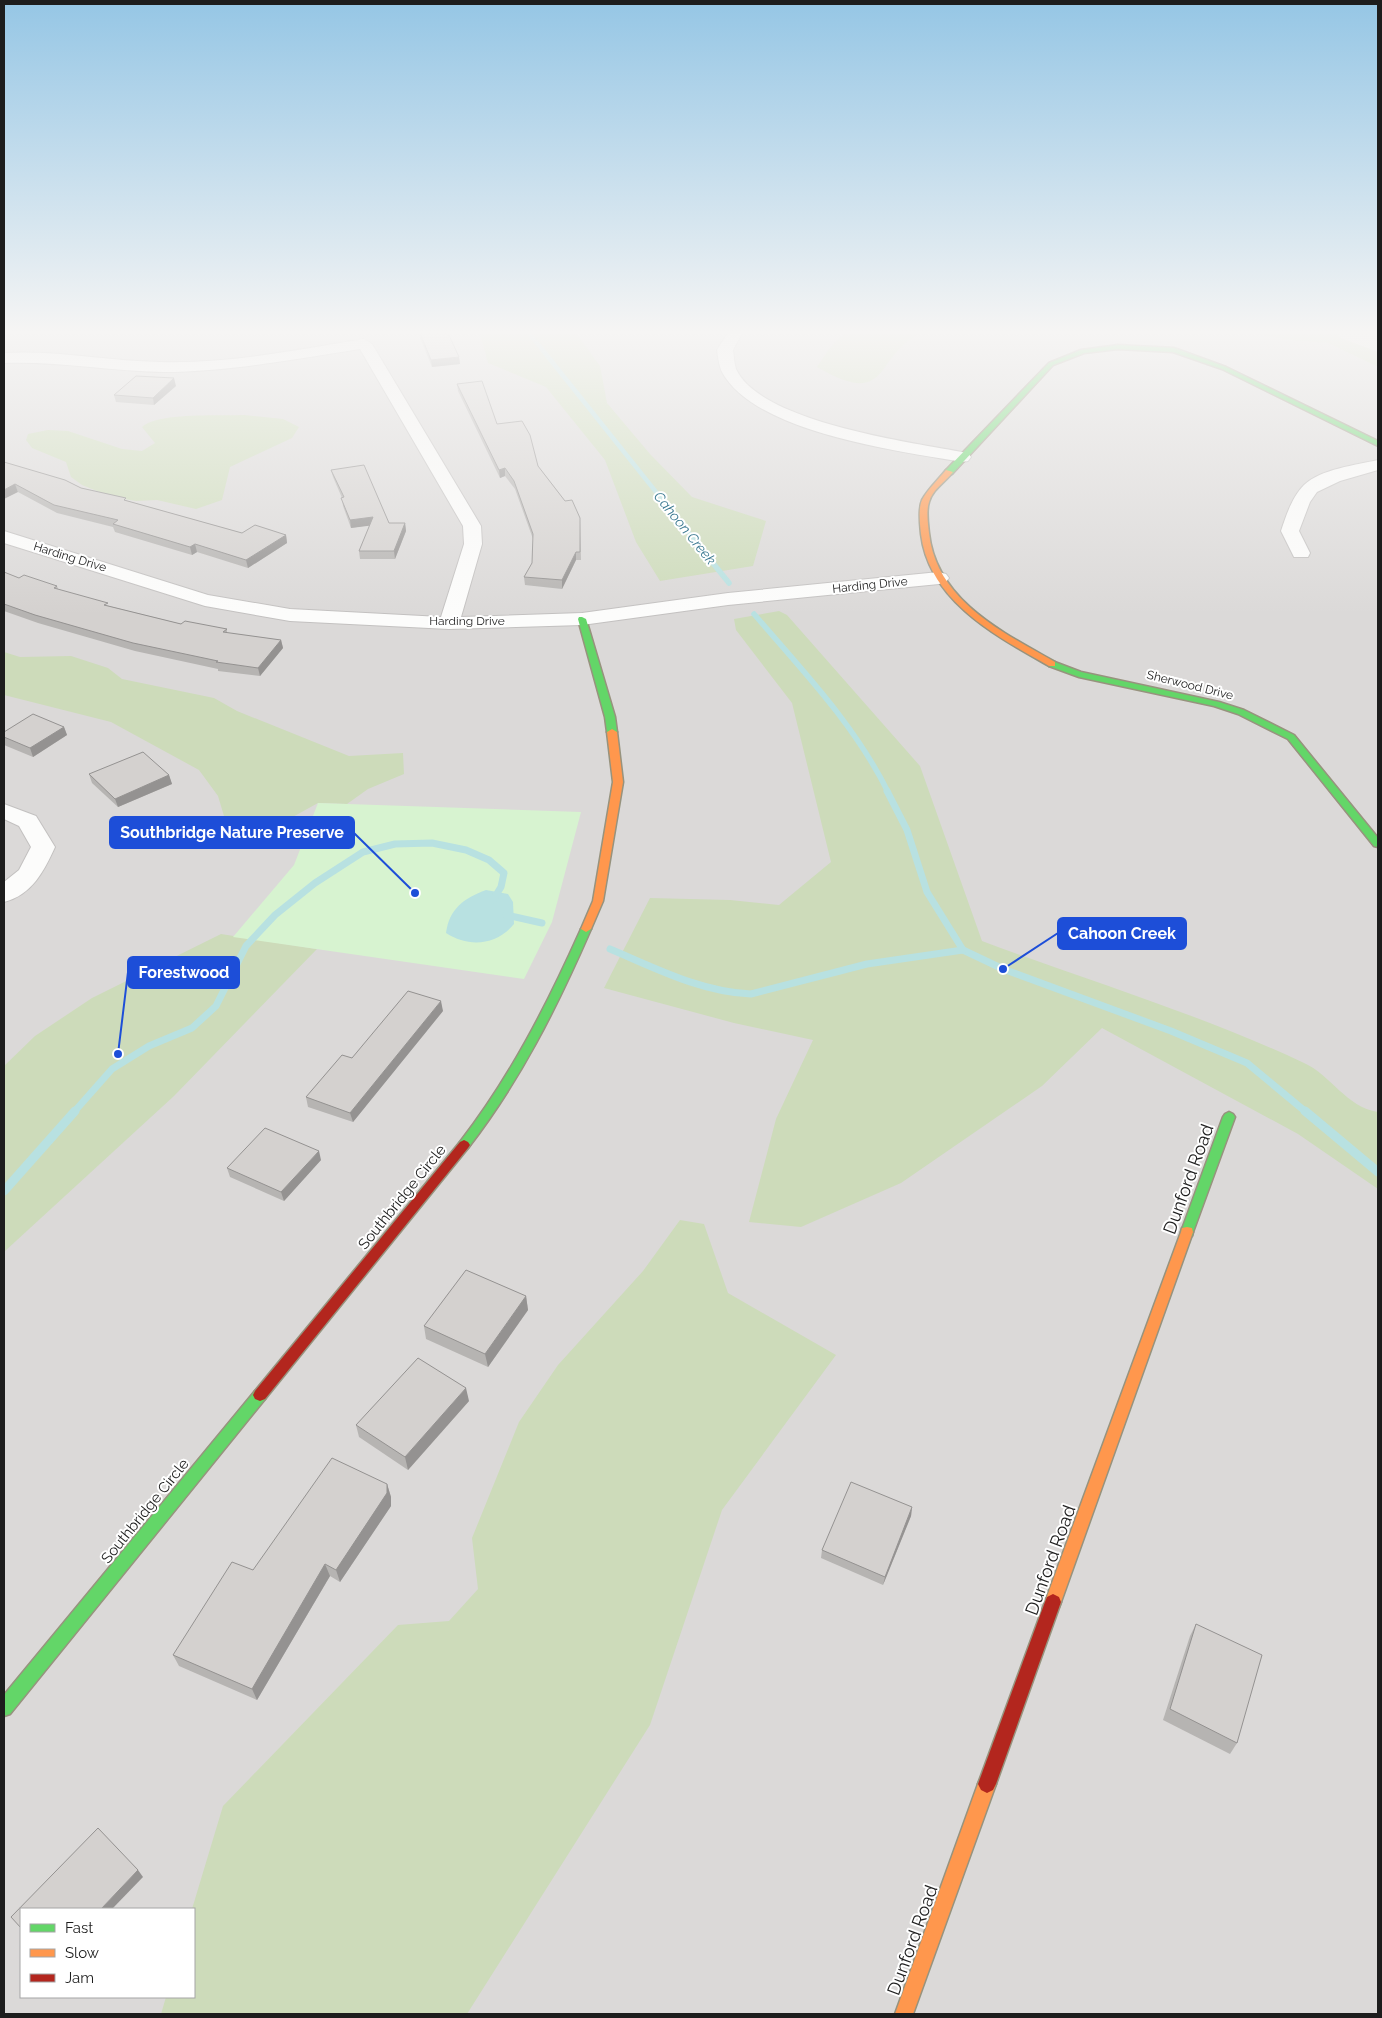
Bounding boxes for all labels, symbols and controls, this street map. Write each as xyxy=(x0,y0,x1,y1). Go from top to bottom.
water label: Cahoon Creek xyxy=(651,488,720,568)
street label: Harding Drive xyxy=(32,539,108,575)
street label: Harding Drive xyxy=(832,574,908,596)
street label: Harding Drive xyxy=(429,614,505,628)
street label: Sherwood Drive xyxy=(1145,668,1235,702)
callout: Southbridge Nature Preserve xyxy=(110,817,354,848)
text: Southbridge Nature Preserve xyxy=(120,823,344,842)
callout: Cahoon Creek xyxy=(1058,918,1186,949)
text: Cahoon Creek xyxy=(1068,924,1176,943)
callout: Forestwood xyxy=(128,957,239,988)
text: Forestwood xyxy=(139,963,229,982)
street label: Dunford Road xyxy=(1158,1121,1218,1237)
street label: Southbridge Circle xyxy=(354,1141,450,1253)
street label: Southbridge Circle xyxy=(97,1455,193,1567)
street label: Dunford Road xyxy=(1020,1502,1080,1618)
street label: Dunford Road xyxy=(882,1882,942,1998)
legend xyxy=(20,1908,195,1998)
text: Fast xyxy=(65,1919,93,1937)
text: Slow xyxy=(65,1944,99,1962)
text: Jam xyxy=(65,1969,94,1987)

